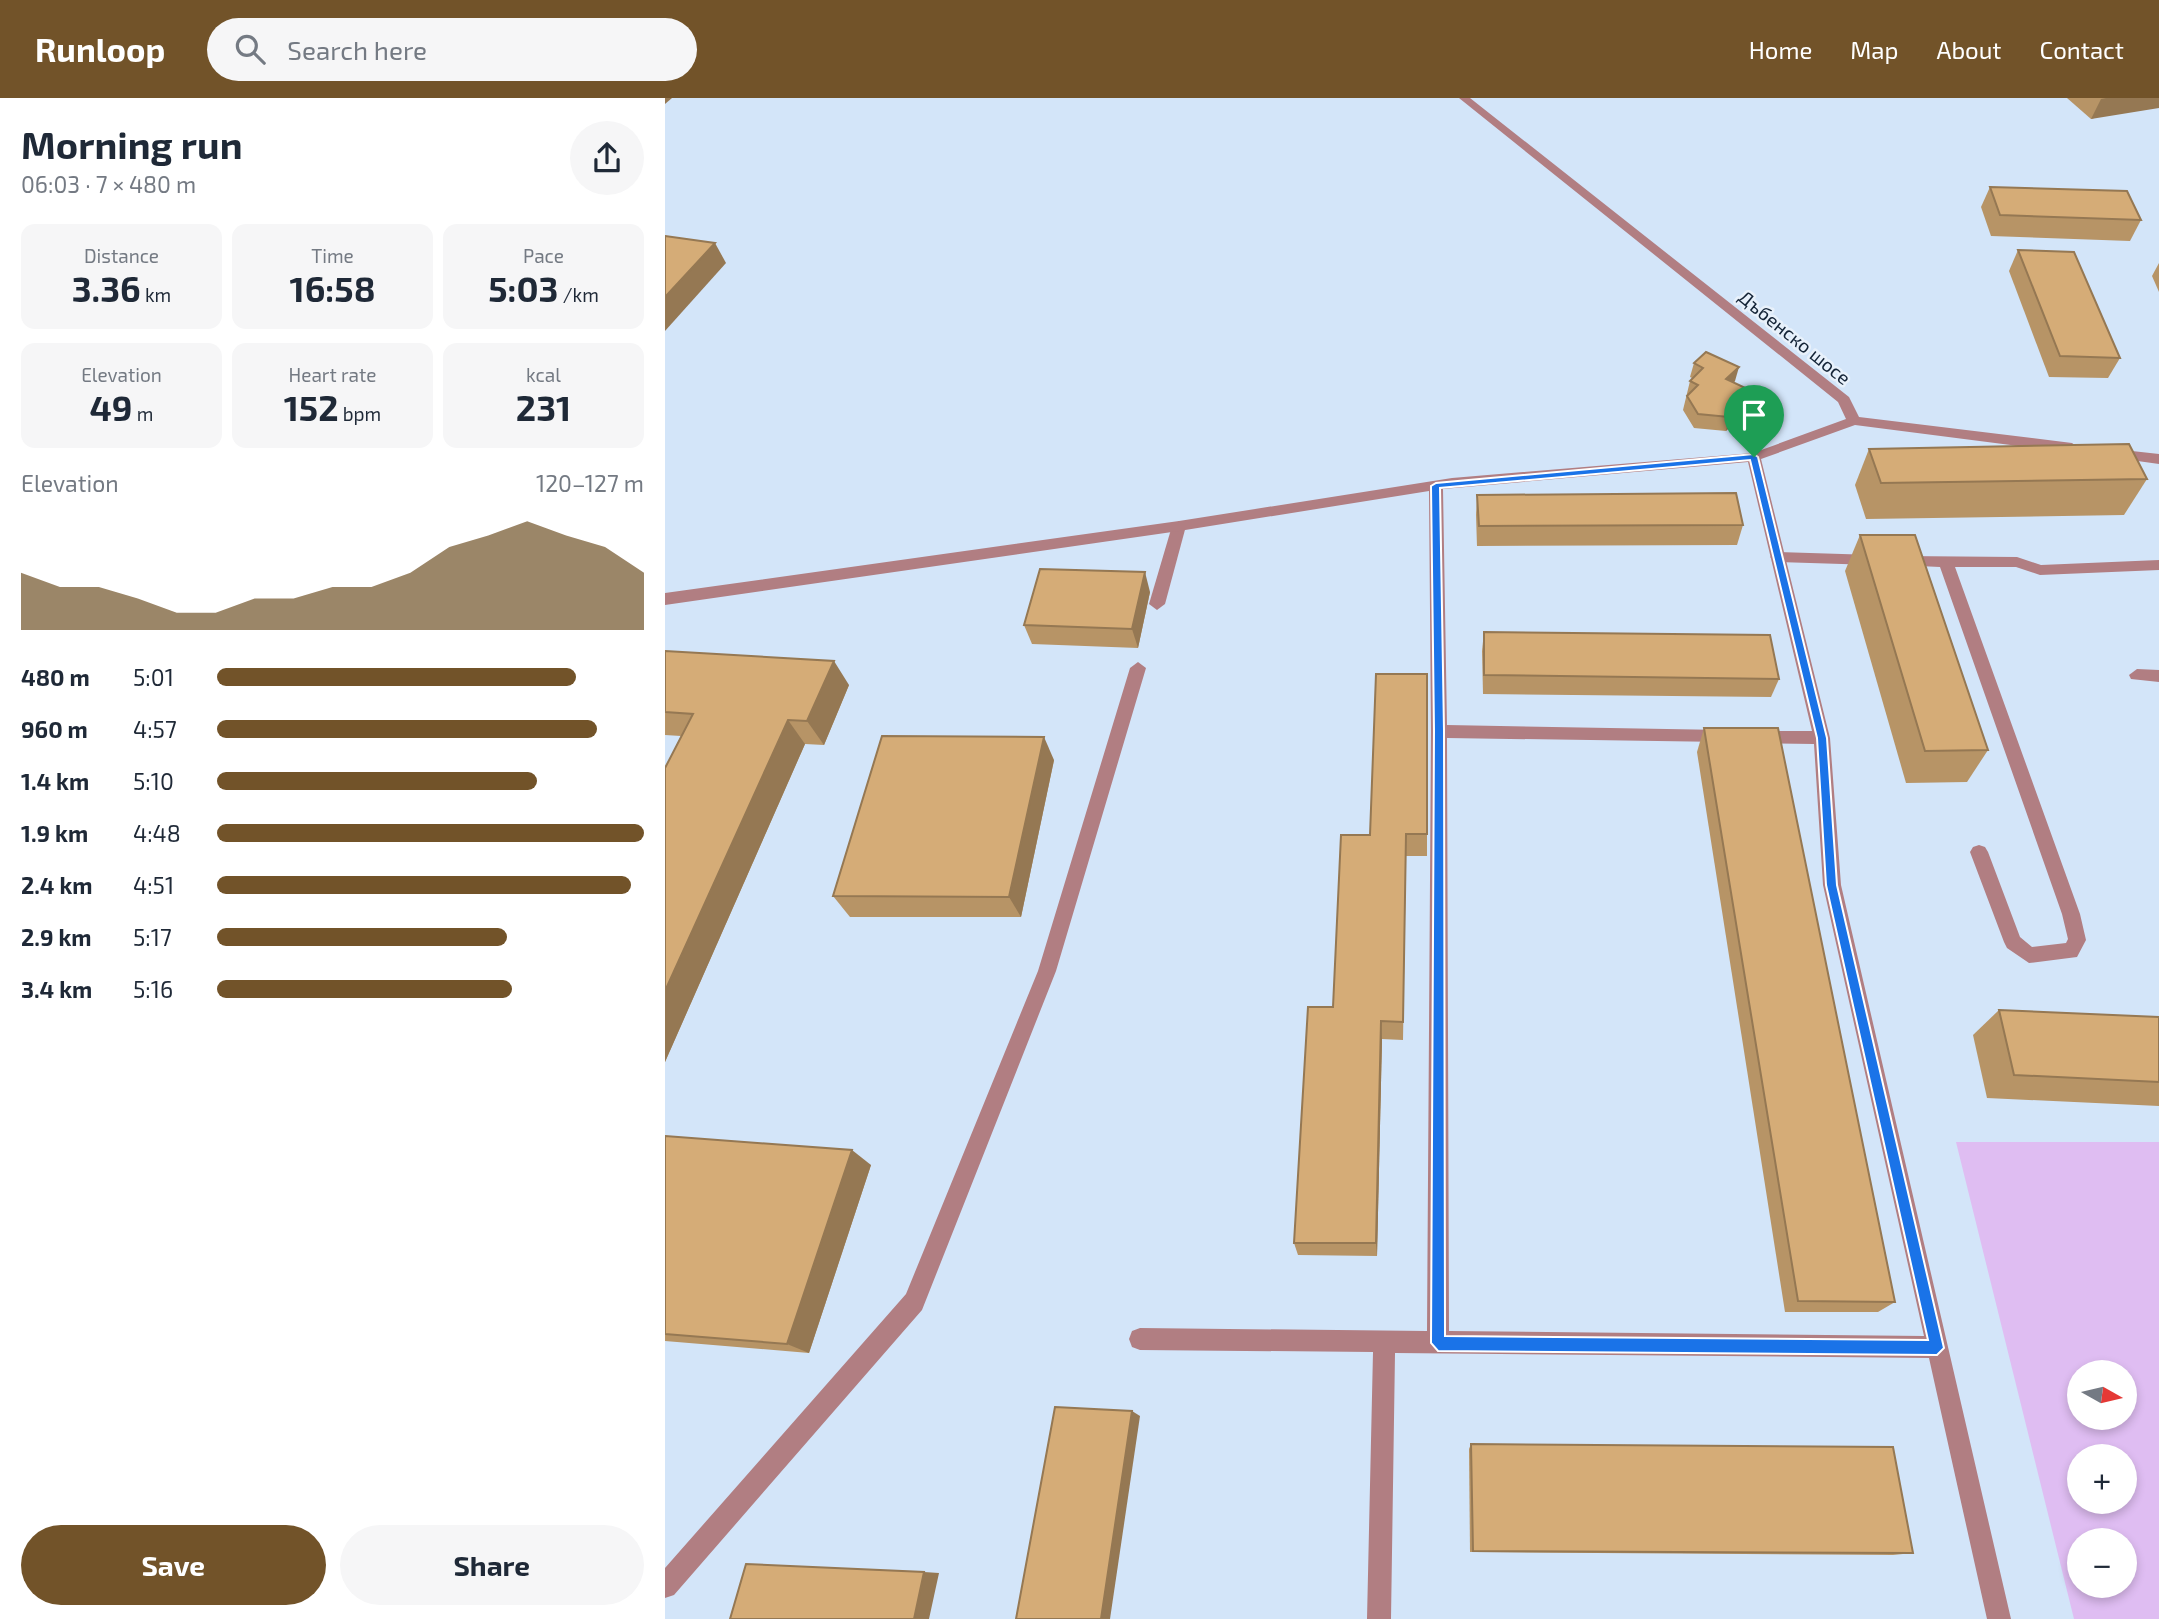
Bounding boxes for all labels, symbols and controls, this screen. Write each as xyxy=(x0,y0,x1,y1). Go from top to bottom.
search box xyxy=(207,18,697,81)
text: Runloop xyxy=(35,29,165,69)
icon: search xyxy=(231,30,269,68)
text: Search here xyxy=(287,34,427,65)
text: Home xyxy=(1749,35,1812,64)
text: Map xyxy=(1850,35,1898,64)
text: About xyxy=(1936,35,2002,64)
text: Contact xyxy=(2040,35,2124,64)
text: Morning run xyxy=(21,121,242,167)
button: share xyxy=(570,121,644,195)
text: 06:03 · 7 × 480 m xyxy=(21,170,196,198)
text: Distance xyxy=(84,244,159,267)
text: Time xyxy=(311,244,354,267)
text: Pace xyxy=(523,244,564,267)
text: 3.36 xyxy=(72,267,141,309)
text: 16:58 xyxy=(290,267,375,309)
text: 5:03 xyxy=(488,267,558,309)
text: km xyxy=(141,283,171,306)
text: /km xyxy=(558,283,599,306)
street label: Дъбенско шосе xyxy=(1734,285,1856,389)
text: Elevation xyxy=(81,363,162,386)
text: Heart rate xyxy=(289,363,376,386)
text: kcal xyxy=(526,363,561,386)
pin xyxy=(1724,385,1784,457)
text: 49 xyxy=(90,386,133,428)
text: 152 xyxy=(284,386,339,428)
text: 231 xyxy=(516,386,571,428)
icon: arrive xyxy=(1735,396,1773,434)
text: m xyxy=(133,402,153,425)
text: bpm xyxy=(339,402,381,425)
text: Elevation xyxy=(21,469,119,497)
text: 120–127 m xyxy=(536,469,644,497)
text: 480 m xyxy=(21,663,90,691)
text: 5:01 xyxy=(133,663,174,691)
text: 960 m xyxy=(21,715,88,743)
text: 4:57 xyxy=(133,715,177,743)
text: 1.4 km xyxy=(21,767,89,795)
text: 5:10 xyxy=(133,767,174,795)
text: 1.9 km xyxy=(21,819,88,847)
text: 4:48 xyxy=(133,819,181,847)
text: 2.4 km xyxy=(21,871,93,899)
text: 4:51 xyxy=(133,871,174,899)
text: 2.9 km xyxy=(21,923,92,951)
text: 5:17 xyxy=(133,923,172,951)
text: 3.4 km xyxy=(21,975,92,1003)
text: 5:16 xyxy=(133,975,173,1003)
north arrow xyxy=(2067,1360,2137,1430)
map controls xyxy=(2067,1360,2137,1598)
button: + xyxy=(2067,1444,2137,1514)
button: Save xyxy=(21,1525,326,1605)
button: Share xyxy=(340,1525,644,1605)
button: − xyxy=(2067,1528,2137,1598)

